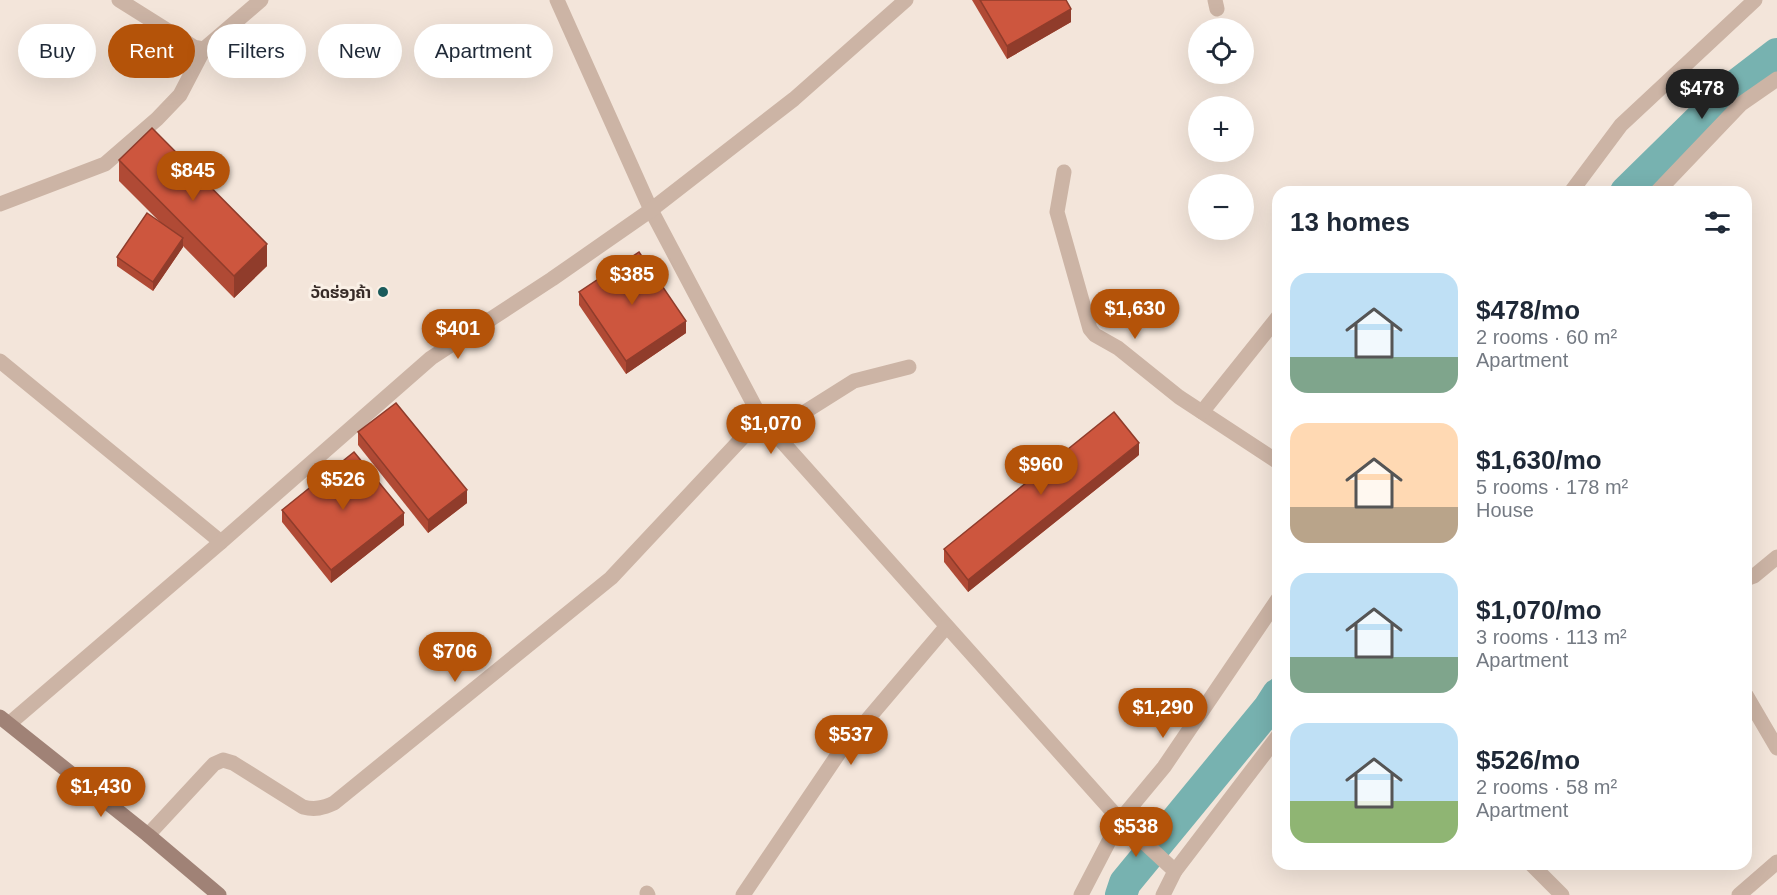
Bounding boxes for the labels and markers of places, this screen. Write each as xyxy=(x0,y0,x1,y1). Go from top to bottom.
pin: $478 xyxy=(1666,69,1738,120)
pin: $845 xyxy=(157,151,229,202)
pin: $385 xyxy=(596,255,668,306)
place label: ວັດຮ່ອງຄ້າ xyxy=(311,284,371,301)
marker: ວັດຮ່ອງຄ້າ xyxy=(376,285,390,299)
pin: $1,630 xyxy=(1086,289,1184,340)
pin: $401 xyxy=(422,309,494,360)
pin: $1,070 xyxy=(722,404,820,455)
pin: $960 xyxy=(1005,445,1077,496)
pin: $526 xyxy=(307,460,379,511)
pin: $706 xyxy=(419,632,491,683)
pin: $1,290 xyxy=(1114,688,1212,739)
pin: $537 xyxy=(815,715,887,766)
pin: $1,430 xyxy=(52,767,150,818)
pin: $538 xyxy=(1100,807,1172,858)

